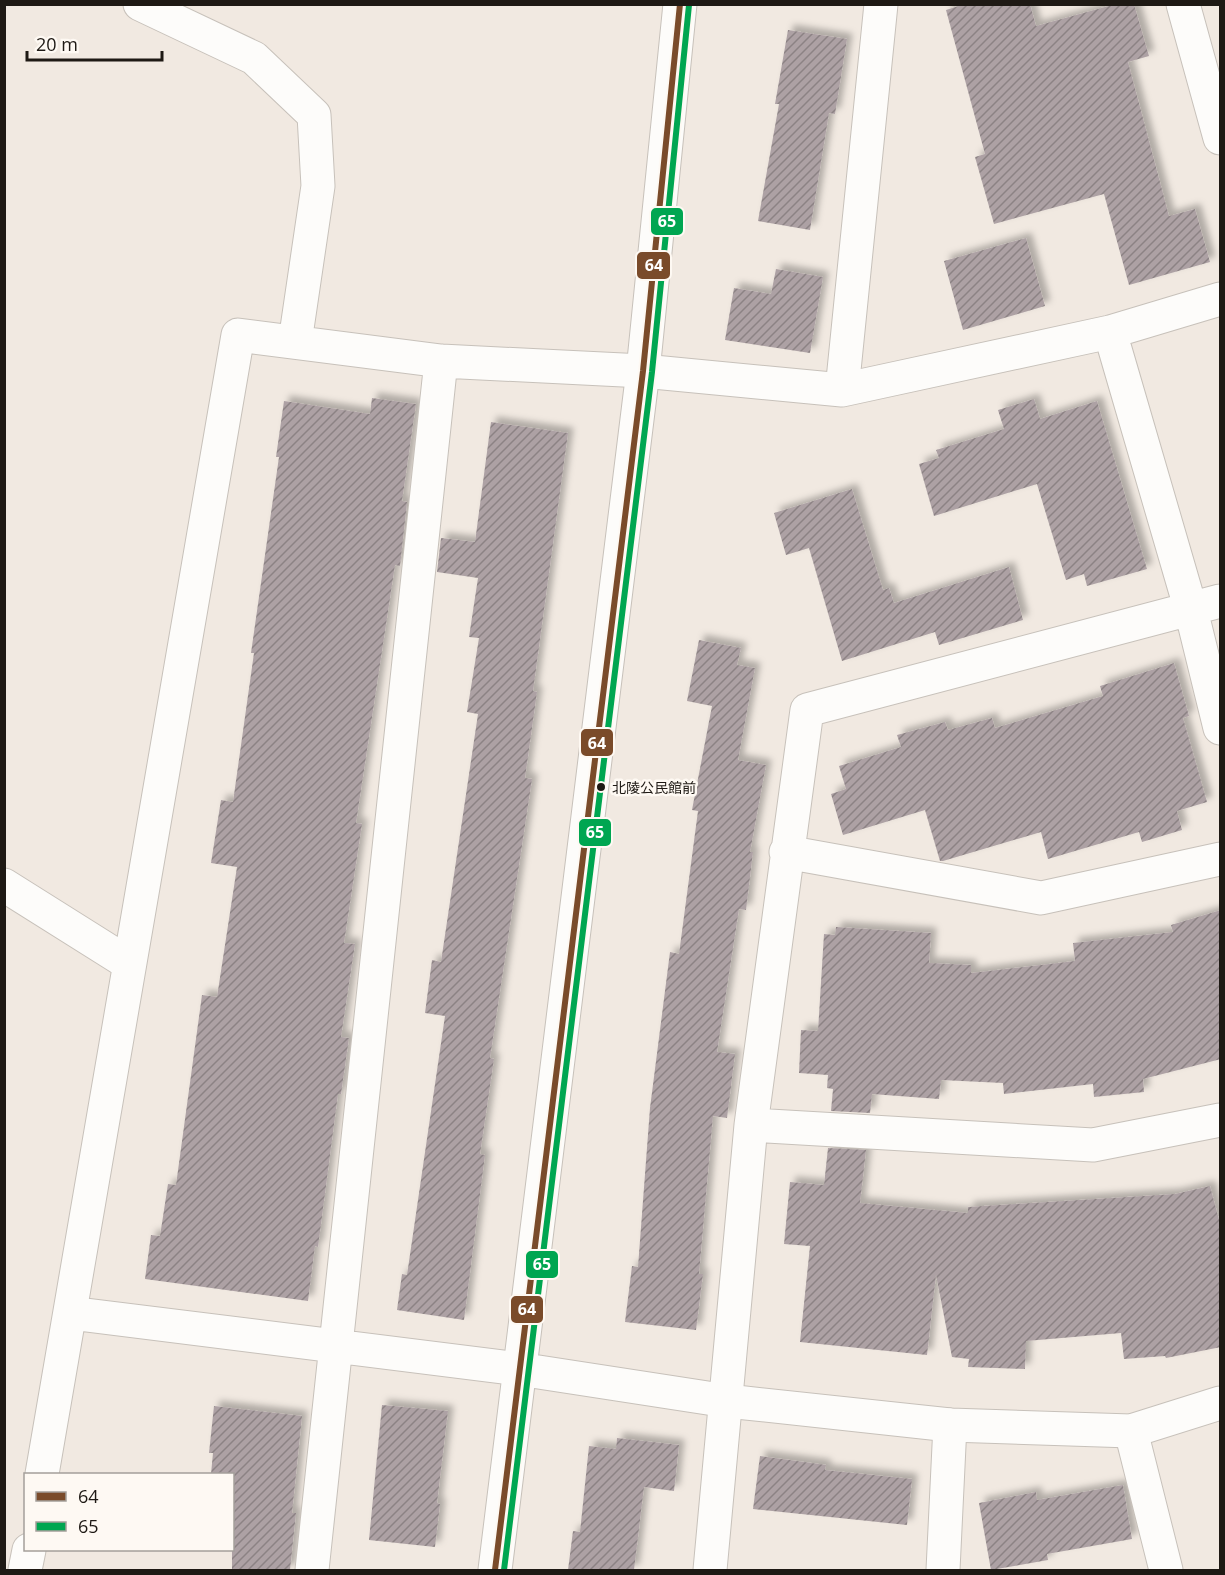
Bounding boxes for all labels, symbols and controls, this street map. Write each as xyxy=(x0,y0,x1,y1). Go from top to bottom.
scale bar xyxy=(27,24,162,62)
text: 20 m xyxy=(36,32,78,56)
line badge: 65 xyxy=(650,207,684,236)
text: 65 xyxy=(658,210,676,232)
line badge: 64 xyxy=(636,251,671,280)
text: 64 xyxy=(645,254,663,276)
line badge: 64 xyxy=(580,728,614,757)
text: 64 xyxy=(588,732,606,754)
place label: 北陵公民館前 xyxy=(612,778,696,797)
marker: 北陵公民館前 xyxy=(595,781,607,793)
line badge: 65 xyxy=(578,818,612,847)
text: 65 xyxy=(586,821,604,843)
line badge: 65 xyxy=(525,1250,559,1279)
text: 65 xyxy=(533,1253,551,1275)
line badge: 64 xyxy=(510,1295,544,1324)
text: 64 xyxy=(518,1298,536,1320)
legend xyxy=(24,1473,234,1551)
text: 64 xyxy=(78,1484,99,1508)
text: 65 xyxy=(78,1514,99,1538)

